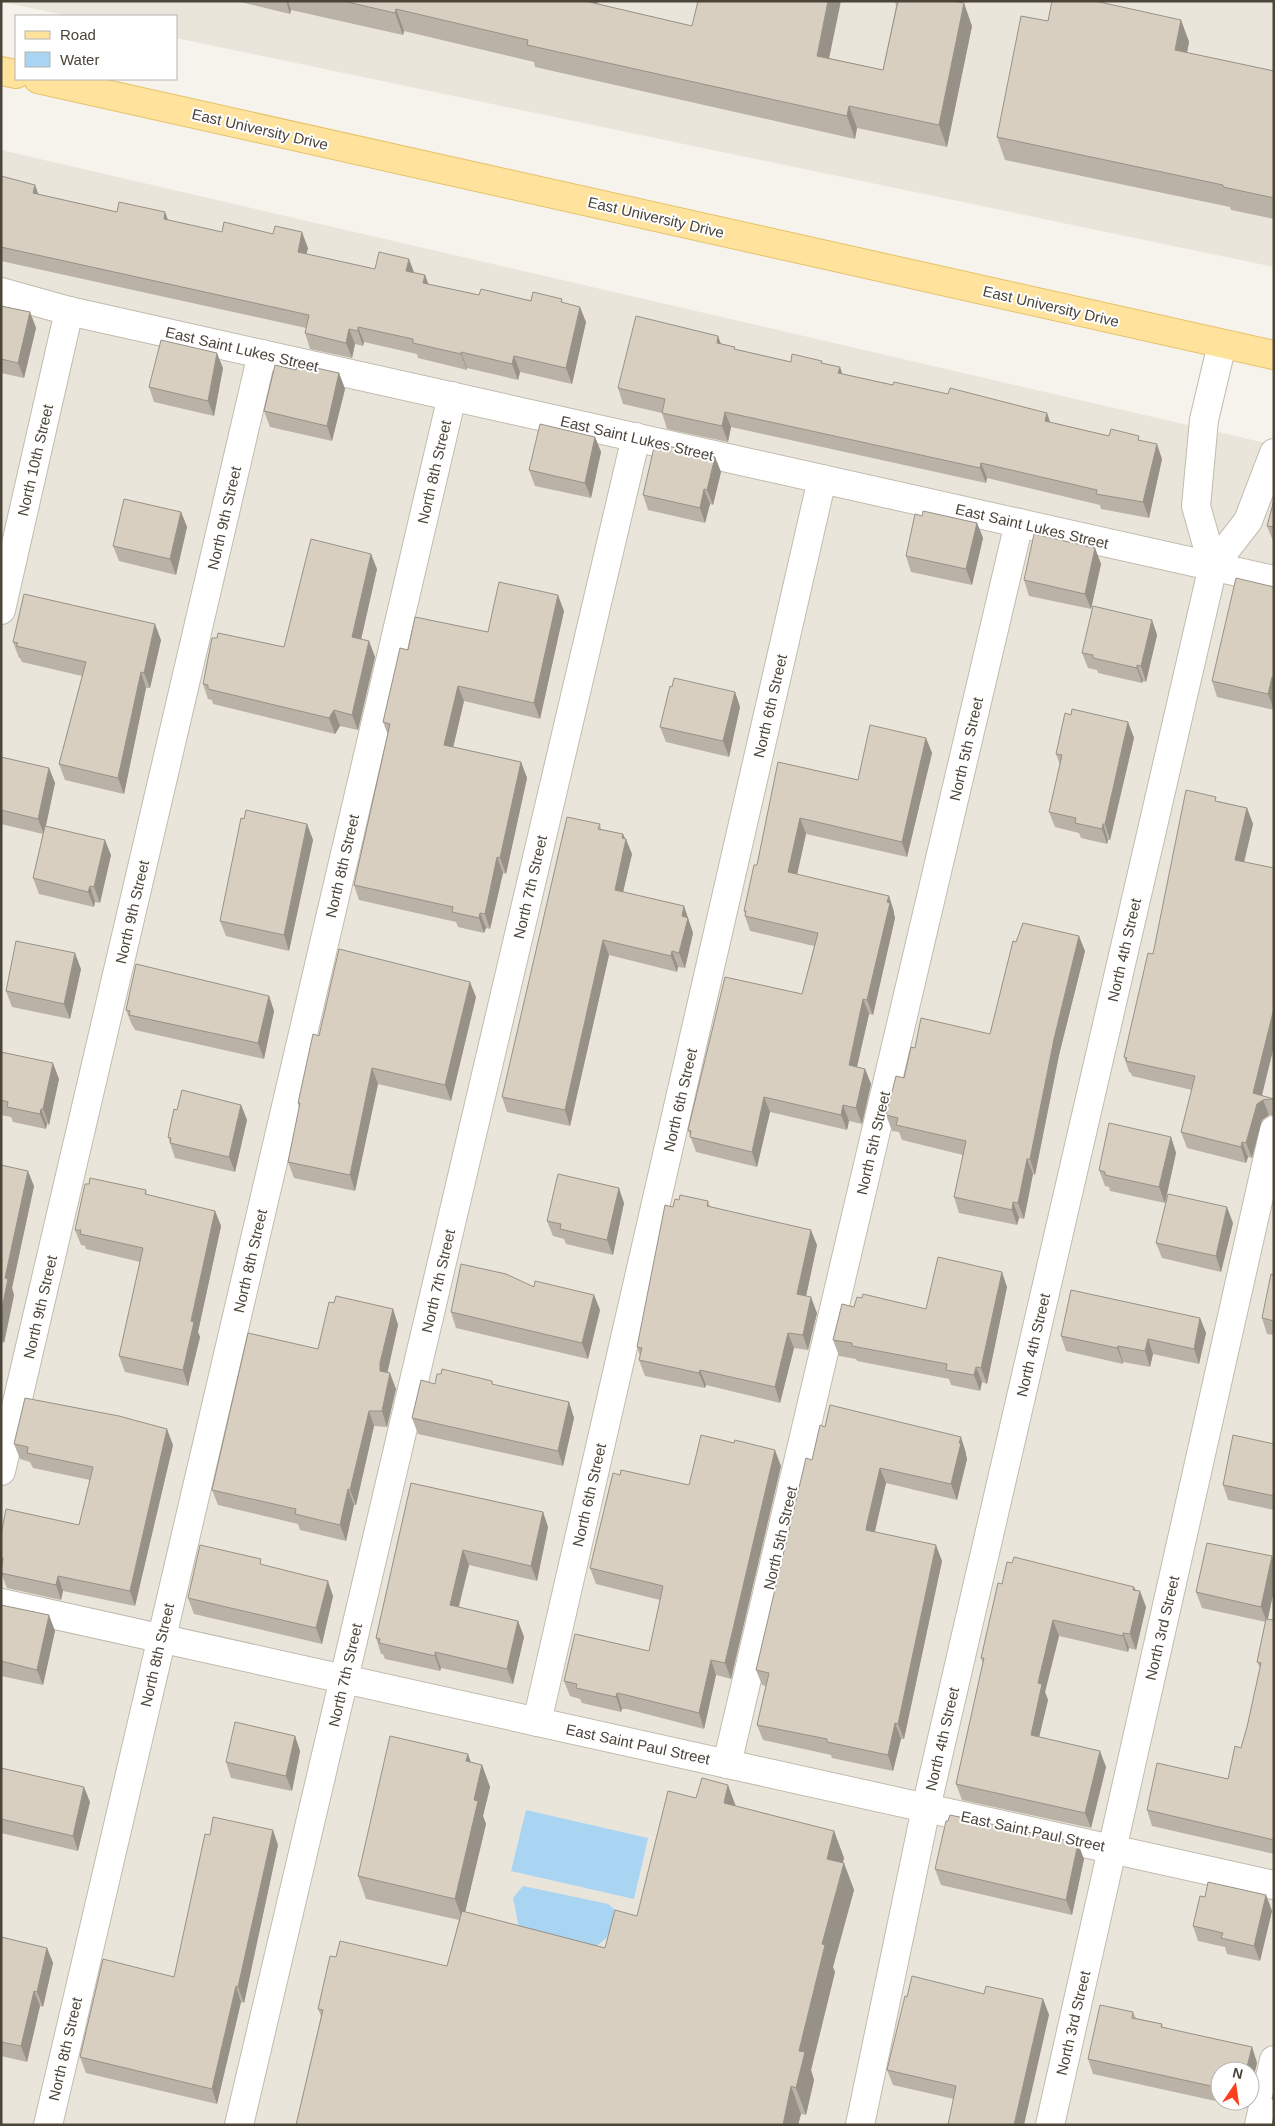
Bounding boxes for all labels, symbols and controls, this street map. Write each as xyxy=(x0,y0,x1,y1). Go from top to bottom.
legend xyxy=(15,15,178,80)
text: Road xyxy=(60,26,96,43)
text: Water xyxy=(60,51,99,68)
street label: East University Drive xyxy=(190,105,330,153)
street label: East University Drive xyxy=(586,193,726,241)
street label: East University Drive xyxy=(981,282,1121,330)
street label: East Saint Lukes Street xyxy=(164,323,321,375)
street label: North 10th Street xyxy=(14,402,56,518)
street label: East Saint Lukes Street xyxy=(559,412,716,464)
street label: North 8th Street xyxy=(414,418,454,526)
street label: North 9th Street xyxy=(204,464,244,572)
street label: East Saint Lukes Street xyxy=(954,500,1111,552)
street label: North 6th Street xyxy=(750,652,790,760)
street label: North 5th Street xyxy=(946,695,986,803)
street label: North 8th Street xyxy=(322,812,362,920)
street label: North 7th Street xyxy=(510,833,550,941)
street label: North 9th Street xyxy=(112,858,152,966)
street label: North 4th Street xyxy=(1104,896,1144,1004)
street label: North 6th Street xyxy=(660,1046,700,1154)
street label: North 5th Street xyxy=(853,1089,893,1197)
street label: North 8th Street xyxy=(230,1207,270,1315)
street label: North 7th Street xyxy=(418,1227,458,1335)
street label: North 9th Street xyxy=(20,1253,60,1361)
street label: North 4th Street xyxy=(1013,1291,1053,1399)
street label: North 6th Street xyxy=(569,1441,609,1549)
street label: North 5th Street xyxy=(760,1484,800,1592)
street label: North 3rd Street xyxy=(1142,1573,1182,1682)
street label: North 8th Street xyxy=(137,1601,177,1709)
street label: North 7th Street xyxy=(325,1621,365,1729)
street label: North 4th Street xyxy=(922,1685,962,1793)
street label: East Saint Paul Street xyxy=(564,1720,712,1768)
street label: East Saint Paul Street xyxy=(959,1807,1107,1855)
street label: North 3rd Street xyxy=(1053,1968,1093,2077)
street label: North 8th Street xyxy=(45,1995,85,2103)
north arrow xyxy=(1210,2061,1260,2111)
text: N xyxy=(1231,2064,1245,2082)

